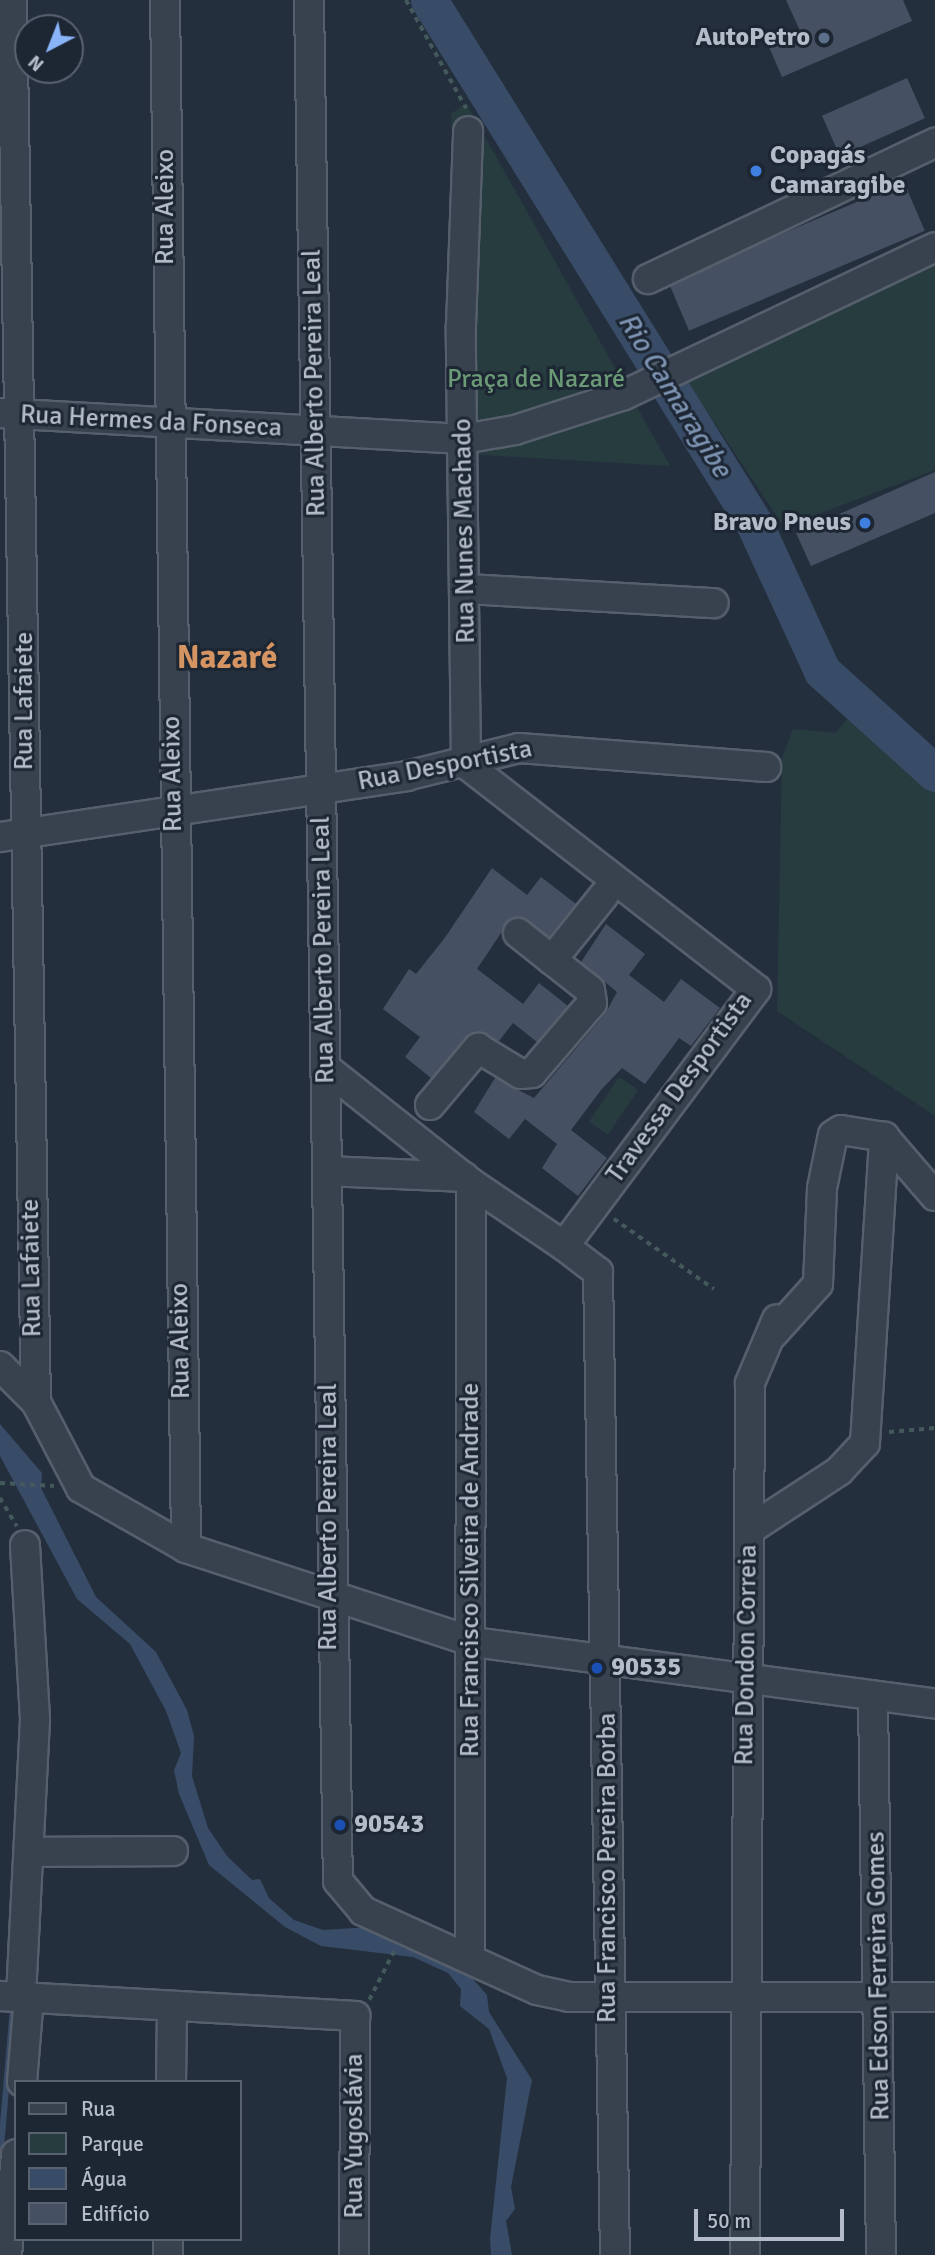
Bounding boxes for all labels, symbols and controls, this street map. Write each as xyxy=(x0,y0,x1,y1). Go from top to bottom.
north arrow xyxy=(14,14,84,84)
place label: AutoPetro xyxy=(696,22,810,54)
marker: AutoPetro xyxy=(816,30,832,46)
text: N xyxy=(23,50,49,76)
place label: Copagás Camaragibe xyxy=(770,140,905,202)
street label: Rua Aleixo xyxy=(150,149,182,265)
marker: Copagás Camaragibe xyxy=(748,163,764,179)
street label: Rua Alberto Pereira Leal xyxy=(297,249,333,517)
water label: Rio Camaragibe xyxy=(611,306,739,484)
park label: Praça de Nazaré xyxy=(447,364,625,396)
street label: Rua Hermes da Fonseca xyxy=(19,400,283,444)
street label: Rua Nunes Machado xyxy=(447,418,483,644)
place label: Bravo Pneus xyxy=(713,507,851,539)
marker: Bravo Pneus xyxy=(857,515,873,531)
street label: Rua Lafaiete xyxy=(9,632,41,770)
district label: Nazaré xyxy=(177,638,277,678)
street label: Rua Aleixo xyxy=(156,716,190,832)
street label: Rua Desportista xyxy=(355,734,535,798)
street label: Rua Alberto Pereira Leal xyxy=(306,816,342,1084)
street label: Travessa Desportista xyxy=(600,986,760,1190)
street label: Rua Lafaiete xyxy=(15,1198,49,1338)
street label: Rua Aleixo xyxy=(164,1283,198,1399)
street label: Rua Alberto Pereira Leal xyxy=(313,1383,345,1651)
street label: Rua Francisco Silveira de Andrade xyxy=(455,1383,487,1757)
street label: Rua Dondon Correia xyxy=(729,1544,765,1766)
place label: 90535 xyxy=(611,1652,681,1684)
marker: 90535 xyxy=(589,1660,605,1676)
street label: Rua Francisco Pereira Borba xyxy=(592,1713,624,2023)
place label: 90543 xyxy=(354,1809,424,1841)
marker: 90543 xyxy=(332,1817,348,1833)
street label: Rua Edson Ferreira Gomes xyxy=(861,1831,897,2121)
street label: Rua Yugoslávia xyxy=(339,2053,371,2219)
legend xyxy=(14,2080,242,2241)
text: Rua xyxy=(81,2096,115,2122)
text: Parque xyxy=(81,2131,144,2157)
text: Água xyxy=(81,2166,127,2192)
scale bar xyxy=(697,2196,848,2240)
text: Edifício xyxy=(81,2201,150,2227)
text: 50 m xyxy=(707,2208,751,2234)

